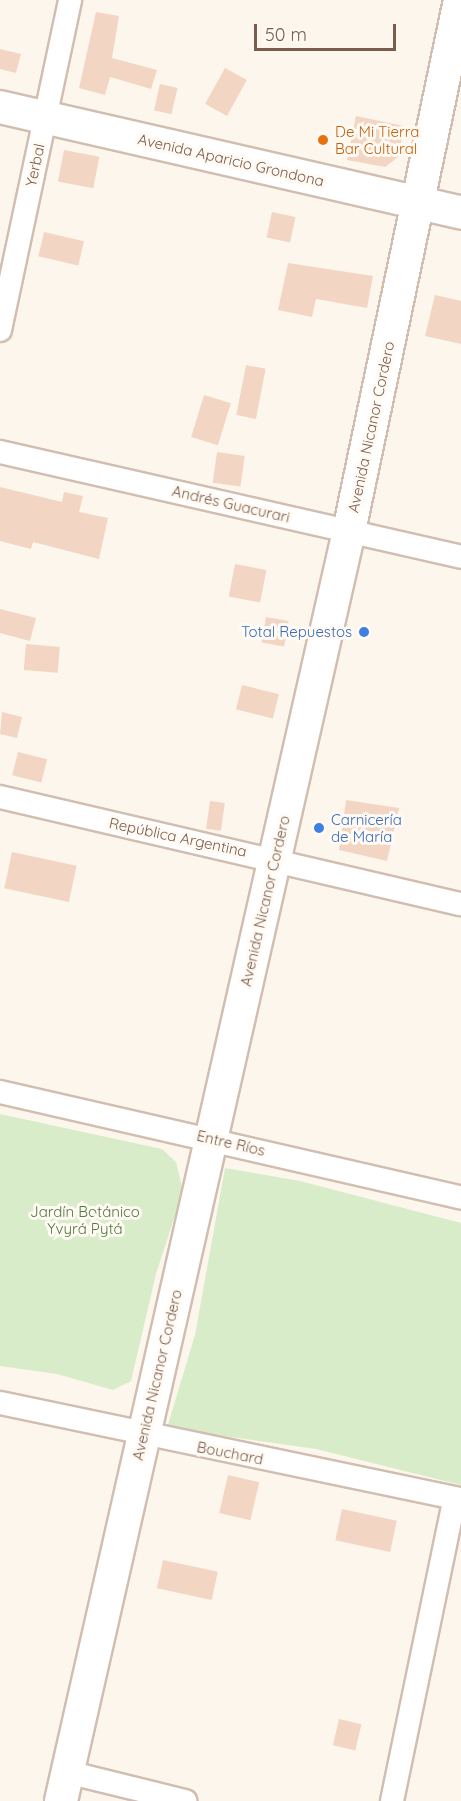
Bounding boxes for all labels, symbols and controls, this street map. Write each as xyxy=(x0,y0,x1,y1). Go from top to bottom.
scale bar xyxy=(257,12,400,50)
text: 50 m xyxy=(265,23,307,46)
place label: De Mi Tierra Bar Cultural xyxy=(335,122,419,157)
street label: Avenida Aparicio Grondona xyxy=(136,130,326,190)
marker: De Mi Tierra Bar Cultural xyxy=(316,133,330,147)
street label: Yerbal xyxy=(22,142,48,188)
street label: Avenida Nicanor Cordero xyxy=(344,340,398,514)
street label: Andrés Guacurari xyxy=(170,482,292,526)
place label: Total Repuestos xyxy=(241,623,352,641)
marker: Total Repuestos xyxy=(357,625,371,639)
place label: Carnicería de María xyxy=(331,810,402,845)
street label: República Argentina xyxy=(108,814,248,860)
street label: Avenida Nicanor Cordero xyxy=(237,814,293,988)
marker: Carnicería de María xyxy=(312,821,326,835)
street label: Entre Ríos xyxy=(195,1126,267,1160)
park label: Jardín Botánico Yvyrá Pytá xyxy=(30,1202,140,1237)
street label: Avenida Nicanor Cordero xyxy=(129,1288,185,1462)
street label: Bouchard xyxy=(195,1438,265,1468)

